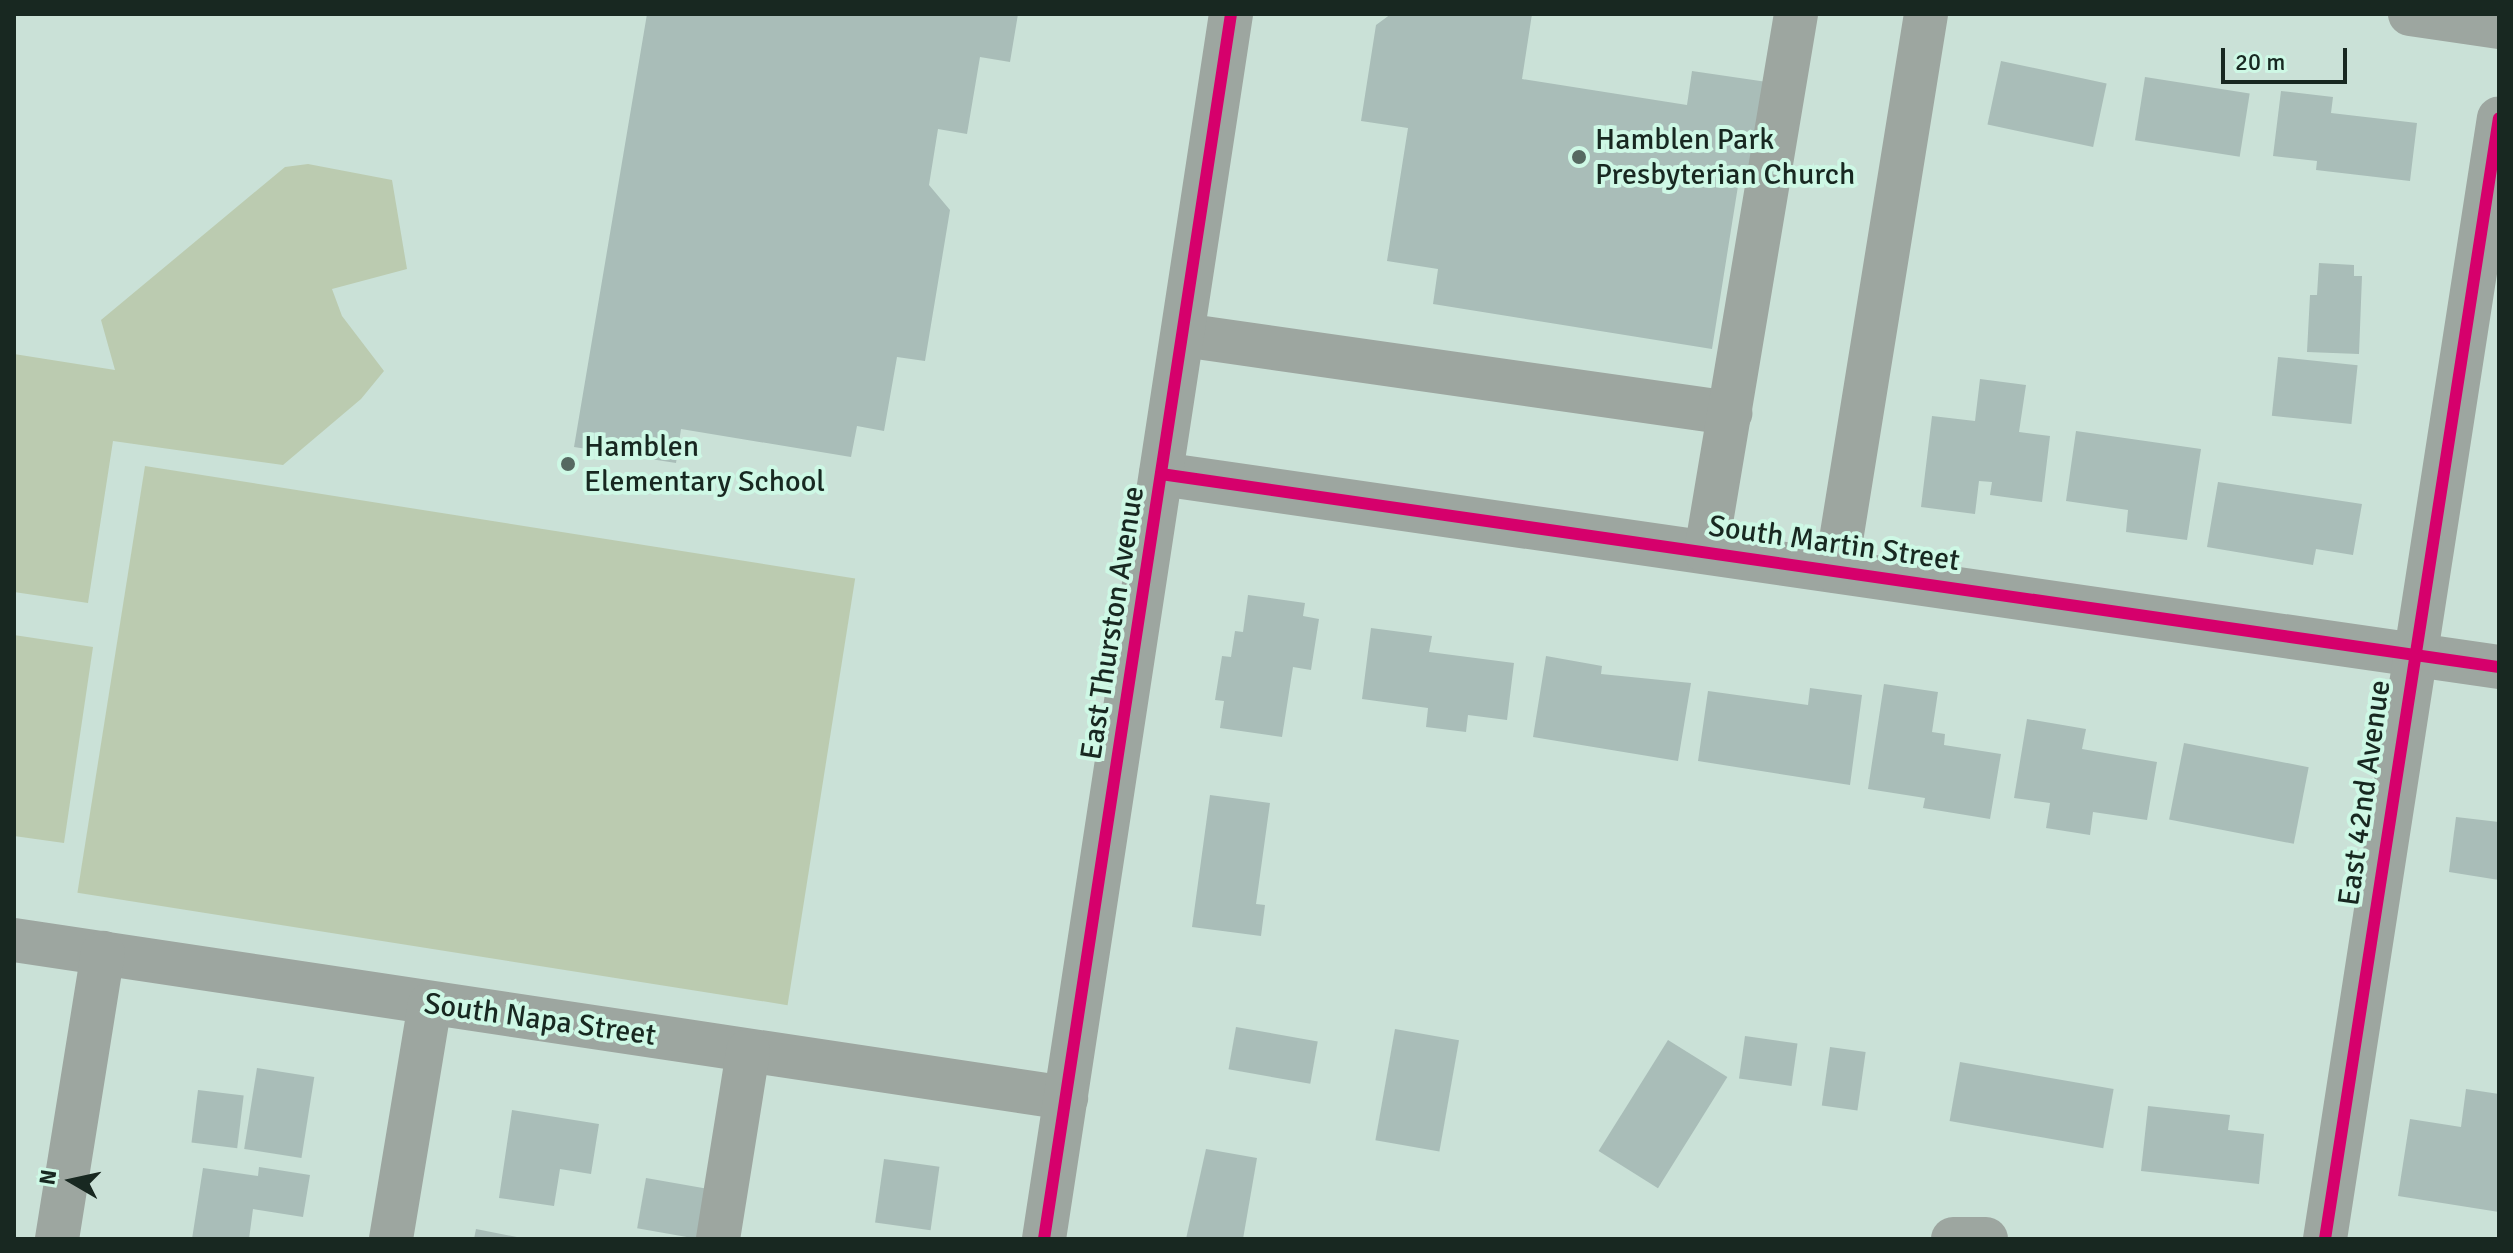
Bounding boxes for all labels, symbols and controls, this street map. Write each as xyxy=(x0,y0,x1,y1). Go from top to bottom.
scale bar xyxy=(2225,32,2351,82)
text: 20 m xyxy=(2235,47,2285,77)
place label: Hamblen Park Presbyterian Church xyxy=(1595,122,1855,192)
marker: Hamblen Park Presbyterian Church xyxy=(1570,148,1588,166)
place label: Hamblen Elementary School xyxy=(584,429,825,500)
marker: Hamblen Elementary School xyxy=(559,455,577,473)
street label: East Thurston Avenue xyxy=(1074,484,1152,762)
street label: South Martin Street xyxy=(1706,509,1962,579)
street label: East 42nd Avenue xyxy=(2331,678,2399,908)
street label: South Napa Street xyxy=(422,986,658,1054)
north arrow xyxy=(32,1141,112,1221)
text: N xyxy=(33,1167,62,1187)

